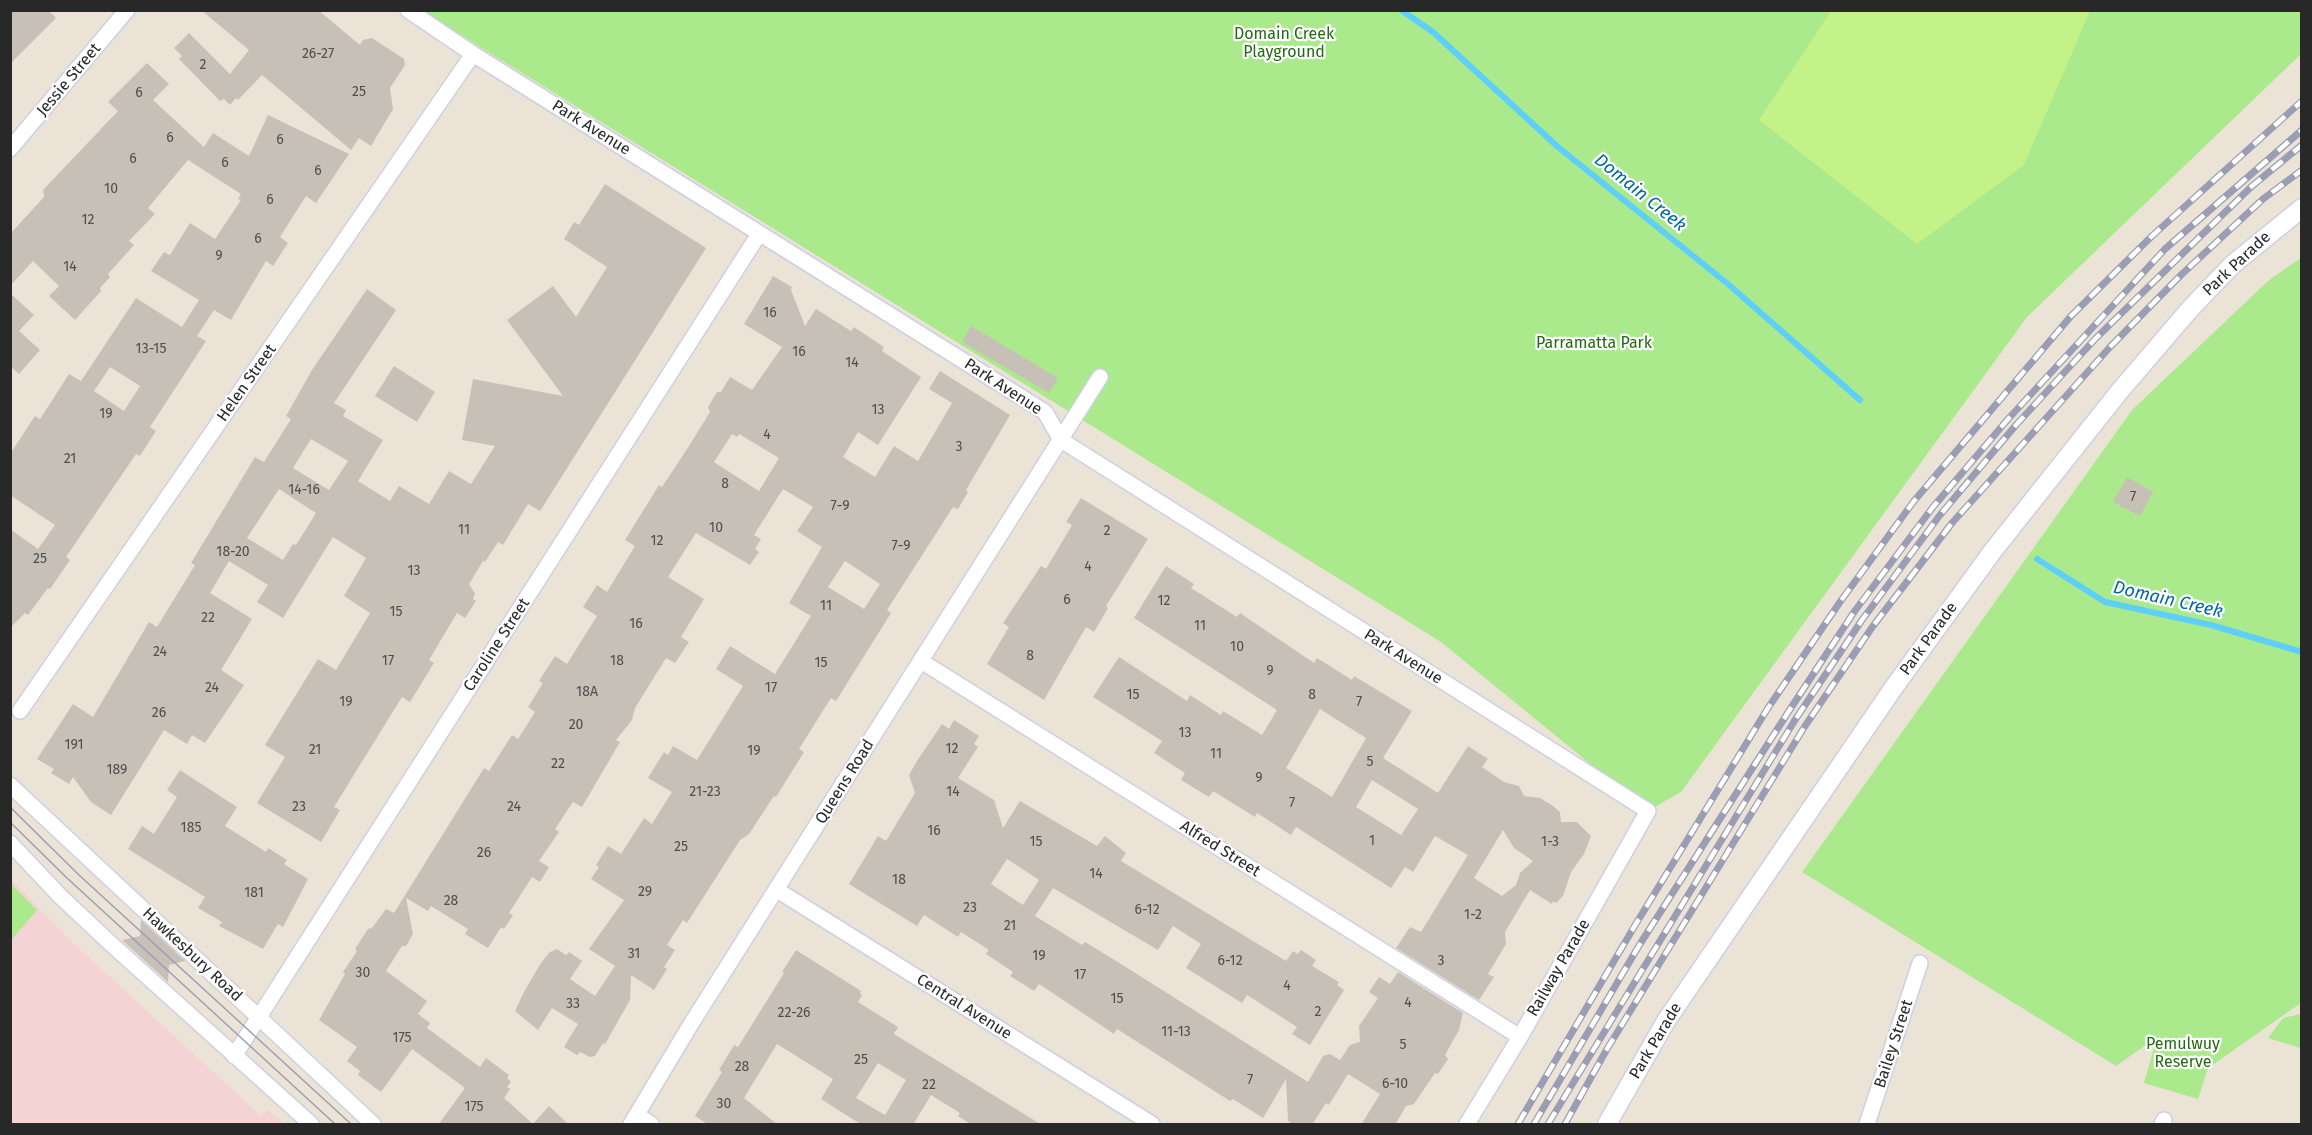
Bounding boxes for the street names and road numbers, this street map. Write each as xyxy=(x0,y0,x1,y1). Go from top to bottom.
street label: Jessie Street xyxy=(33,40,105,120)
street label: Park Avenue xyxy=(548,96,634,160)
street label: Park Parade xyxy=(2199,228,2275,300)
street label: Helen Street xyxy=(213,341,281,425)
street label: Park Avenue xyxy=(961,355,1045,419)
street label: Caroline Street xyxy=(460,595,534,695)
street label: Park Parade xyxy=(1896,599,1962,679)
street label: Park Avenue xyxy=(1360,625,1446,689)
street label: Queens Road xyxy=(811,736,879,828)
street label: Alfred Street xyxy=(1176,817,1264,881)
street label: Hawkesbury Road xyxy=(138,904,246,1006)
street label: Railway Parade xyxy=(1523,916,1595,1020)
street label: Central Avenue xyxy=(913,970,1015,1044)
street label: Bailey Street xyxy=(1871,997,1917,1091)
street label: Park Parade xyxy=(1626,999,1686,1083)

